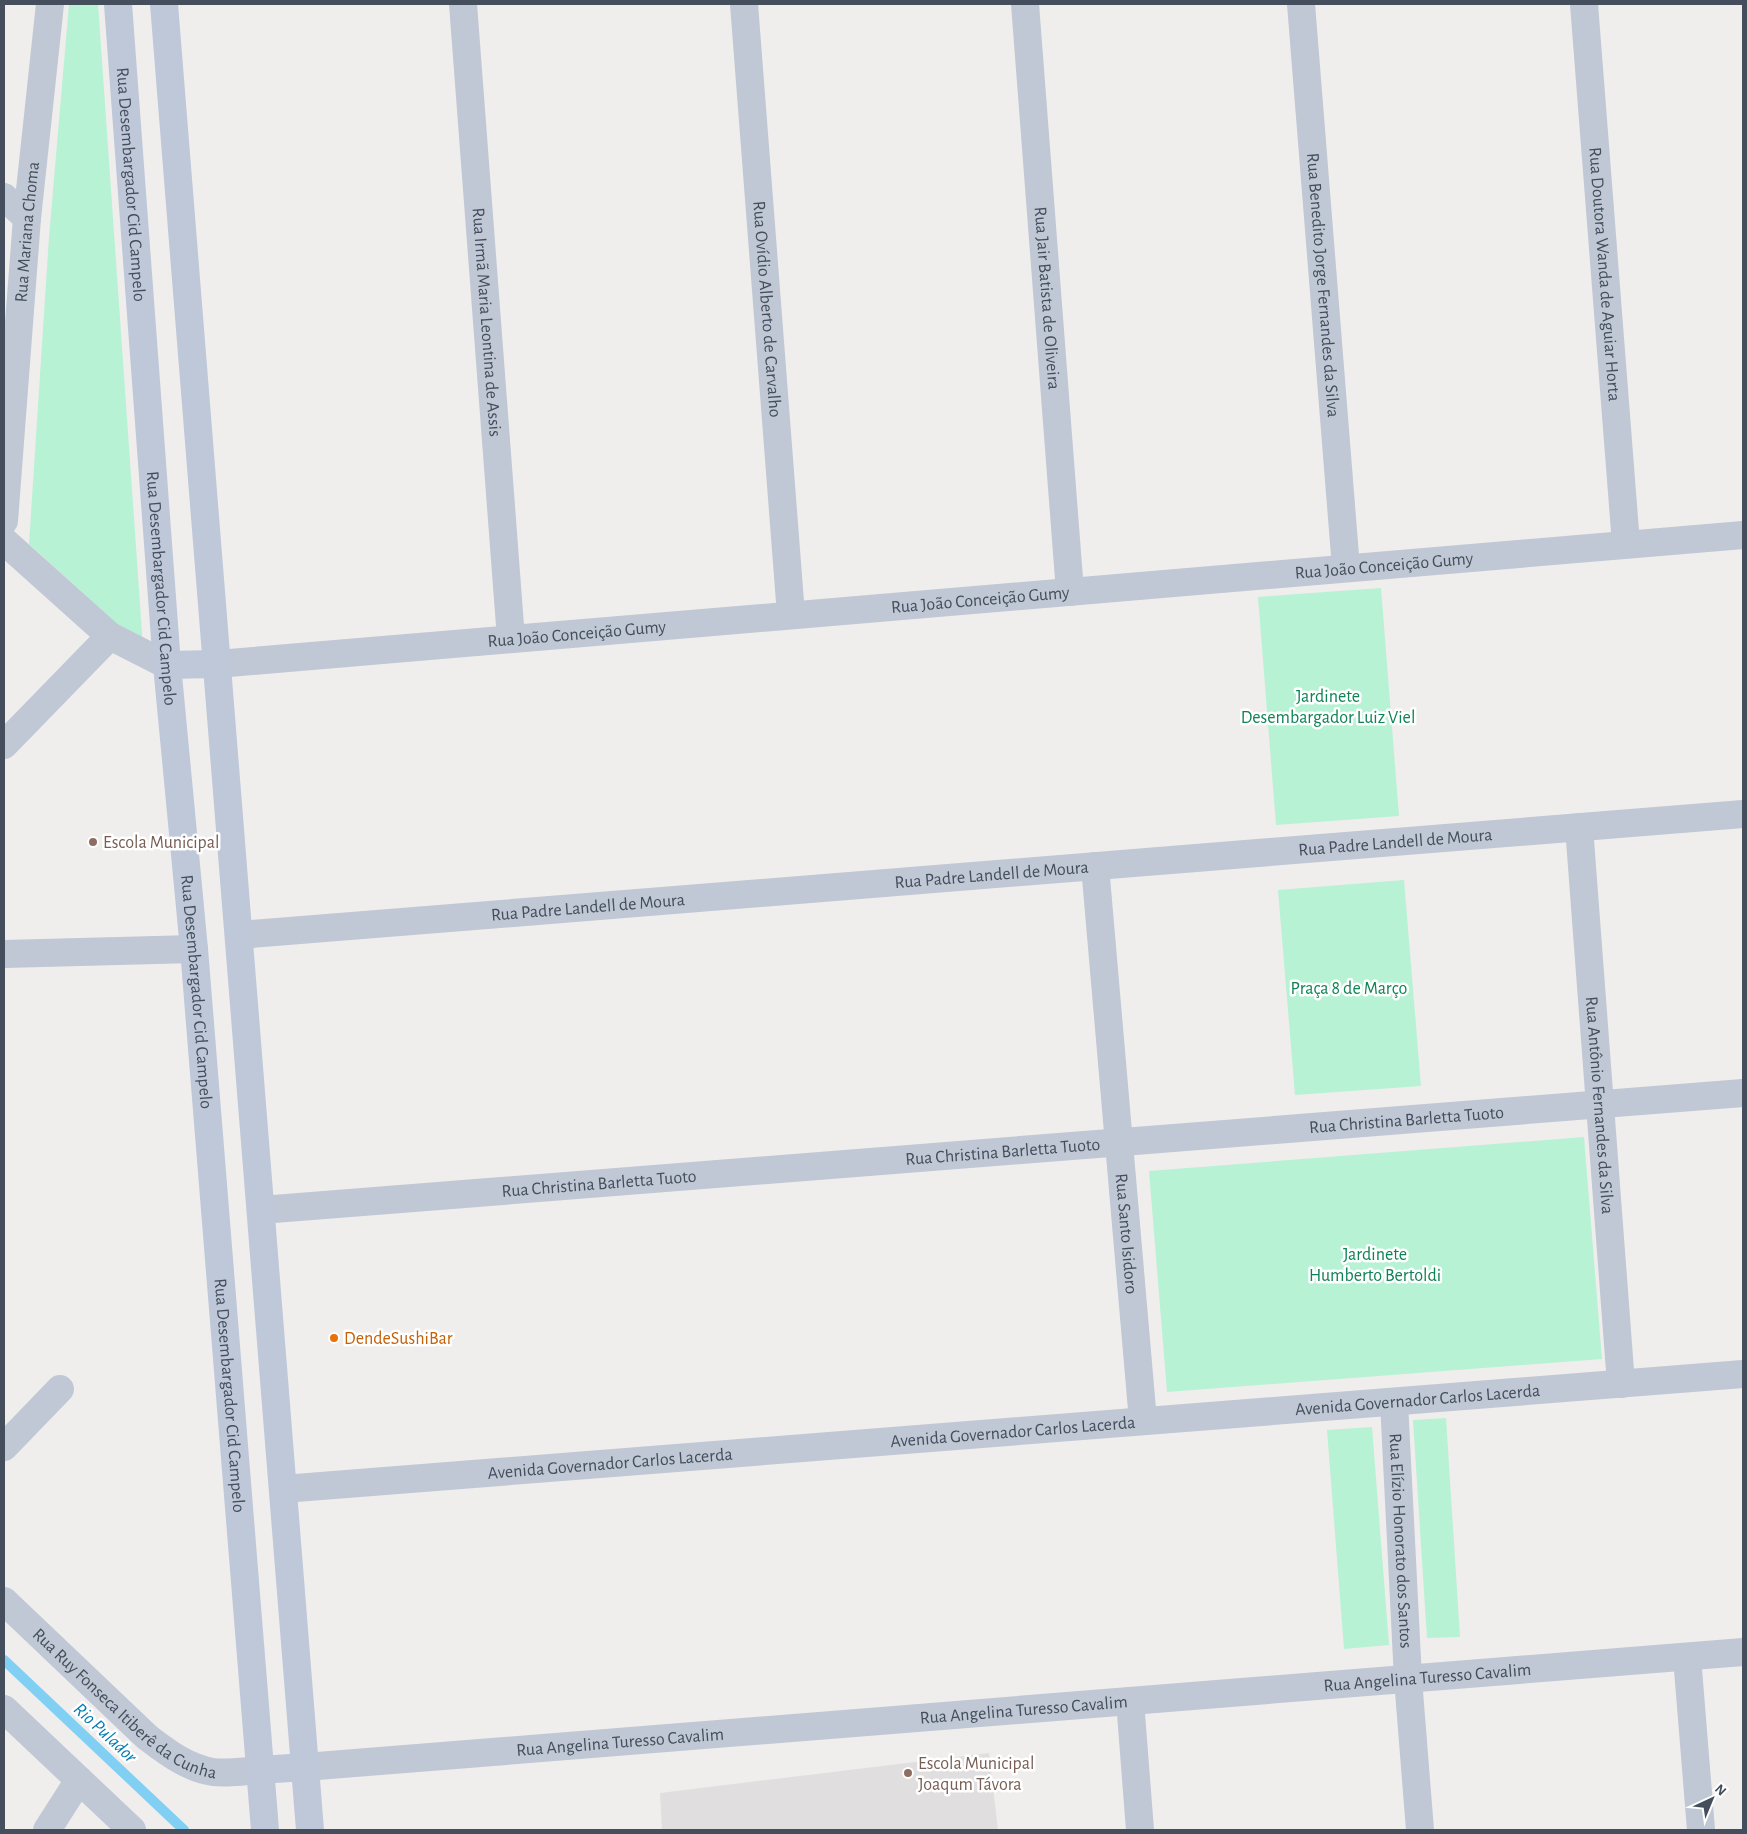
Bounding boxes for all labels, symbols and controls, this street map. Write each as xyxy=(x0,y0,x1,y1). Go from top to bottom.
street label: Rua Desembargador Cid Campelo xyxy=(113,67,148,303)
street label: Rua Doutora Wanda de Aguiar Horta xyxy=(1585,146,1623,402)
street label: Rua Benedito Jorge Fernandes da Silva xyxy=(1303,152,1342,418)
street label: Rua Mariana Choma xyxy=(13,161,43,303)
street label: Rua Ovídio Alberto de Carvalho xyxy=(749,200,784,418)
street label: Rua Jair Batista de Oliveira xyxy=(1031,206,1062,390)
street label: Rua Irmã Maria Leontina de Assis xyxy=(468,207,504,437)
street label: Rua Desembargador Cid Campelo xyxy=(143,471,179,707)
street label: Rua João Conceição Gumy xyxy=(1294,550,1474,583)
street label: Rua João Conceição Gumy xyxy=(890,584,1071,617)
street label: Rua João Conceição Gumy xyxy=(487,618,667,651)
park label: Jardinete Desembargador Luiz Viel xyxy=(1241,688,1415,727)
street label: Rua Padre Landell de Moura xyxy=(1298,826,1493,860)
place label: Escola Municipal xyxy=(103,834,220,852)
marker: Escola Municipal xyxy=(87,836,99,848)
street label: Rua Padre Landell de Moura xyxy=(894,859,1089,892)
street label: Rua Desembargador Cid Campelo xyxy=(177,874,215,1110)
street label: Rua Padre Landell de Moura xyxy=(490,891,686,925)
park label: Praça 8 de Março xyxy=(1291,980,1408,998)
street label: Rua Antônio Fernandes da Silva xyxy=(1582,996,1616,1215)
street label: Rua Christina Barletta Tuoto xyxy=(1308,1104,1505,1137)
street label: Rua Christina Barletta Tuoto xyxy=(905,1136,1101,1169)
street label: Rua Christina Barletta Tuoto xyxy=(501,1168,697,1201)
street label: Rua Santo Isidoro xyxy=(1112,1173,1140,1295)
park label: Jardinete Humberto Bertoldi xyxy=(1309,1246,1441,1285)
street label: Rua Desembargador Cid Campelo xyxy=(211,1278,247,1514)
place label: DendeSushiBar xyxy=(344,1330,453,1348)
marker: DendeSushiBar xyxy=(328,1332,340,1344)
street label: Avenida Governador Carlos Lacerda xyxy=(1294,1382,1541,1419)
street label: Avenida Governador Carlos Lacerda xyxy=(890,1414,1136,1451)
street label: Rua Elízio Honorato dos Santos xyxy=(1386,1433,1414,1649)
street label: Avenida Governador Carlos Lacerda xyxy=(487,1446,733,1483)
street label: Rua Ruy Fonseca Itiberê da Cunha xyxy=(29,1625,218,1782)
street label: Rua Angelina Turesso Cavalim xyxy=(1323,1661,1532,1696)
street label: Rua Angelina Turesso Cavalim xyxy=(919,1693,1128,1728)
water label: Rio Pulador xyxy=(70,1699,141,1767)
street label: Rua Angelina Turesso Cavalim xyxy=(516,1726,725,1760)
place label: Escola Municipal Joaqum Távora xyxy=(918,1755,1035,1794)
marker: Escola Municipal Joaqum Távora xyxy=(902,1767,914,1779)
north arrow xyxy=(1687,1774,1737,1824)
text: N xyxy=(1712,1782,1729,1799)

